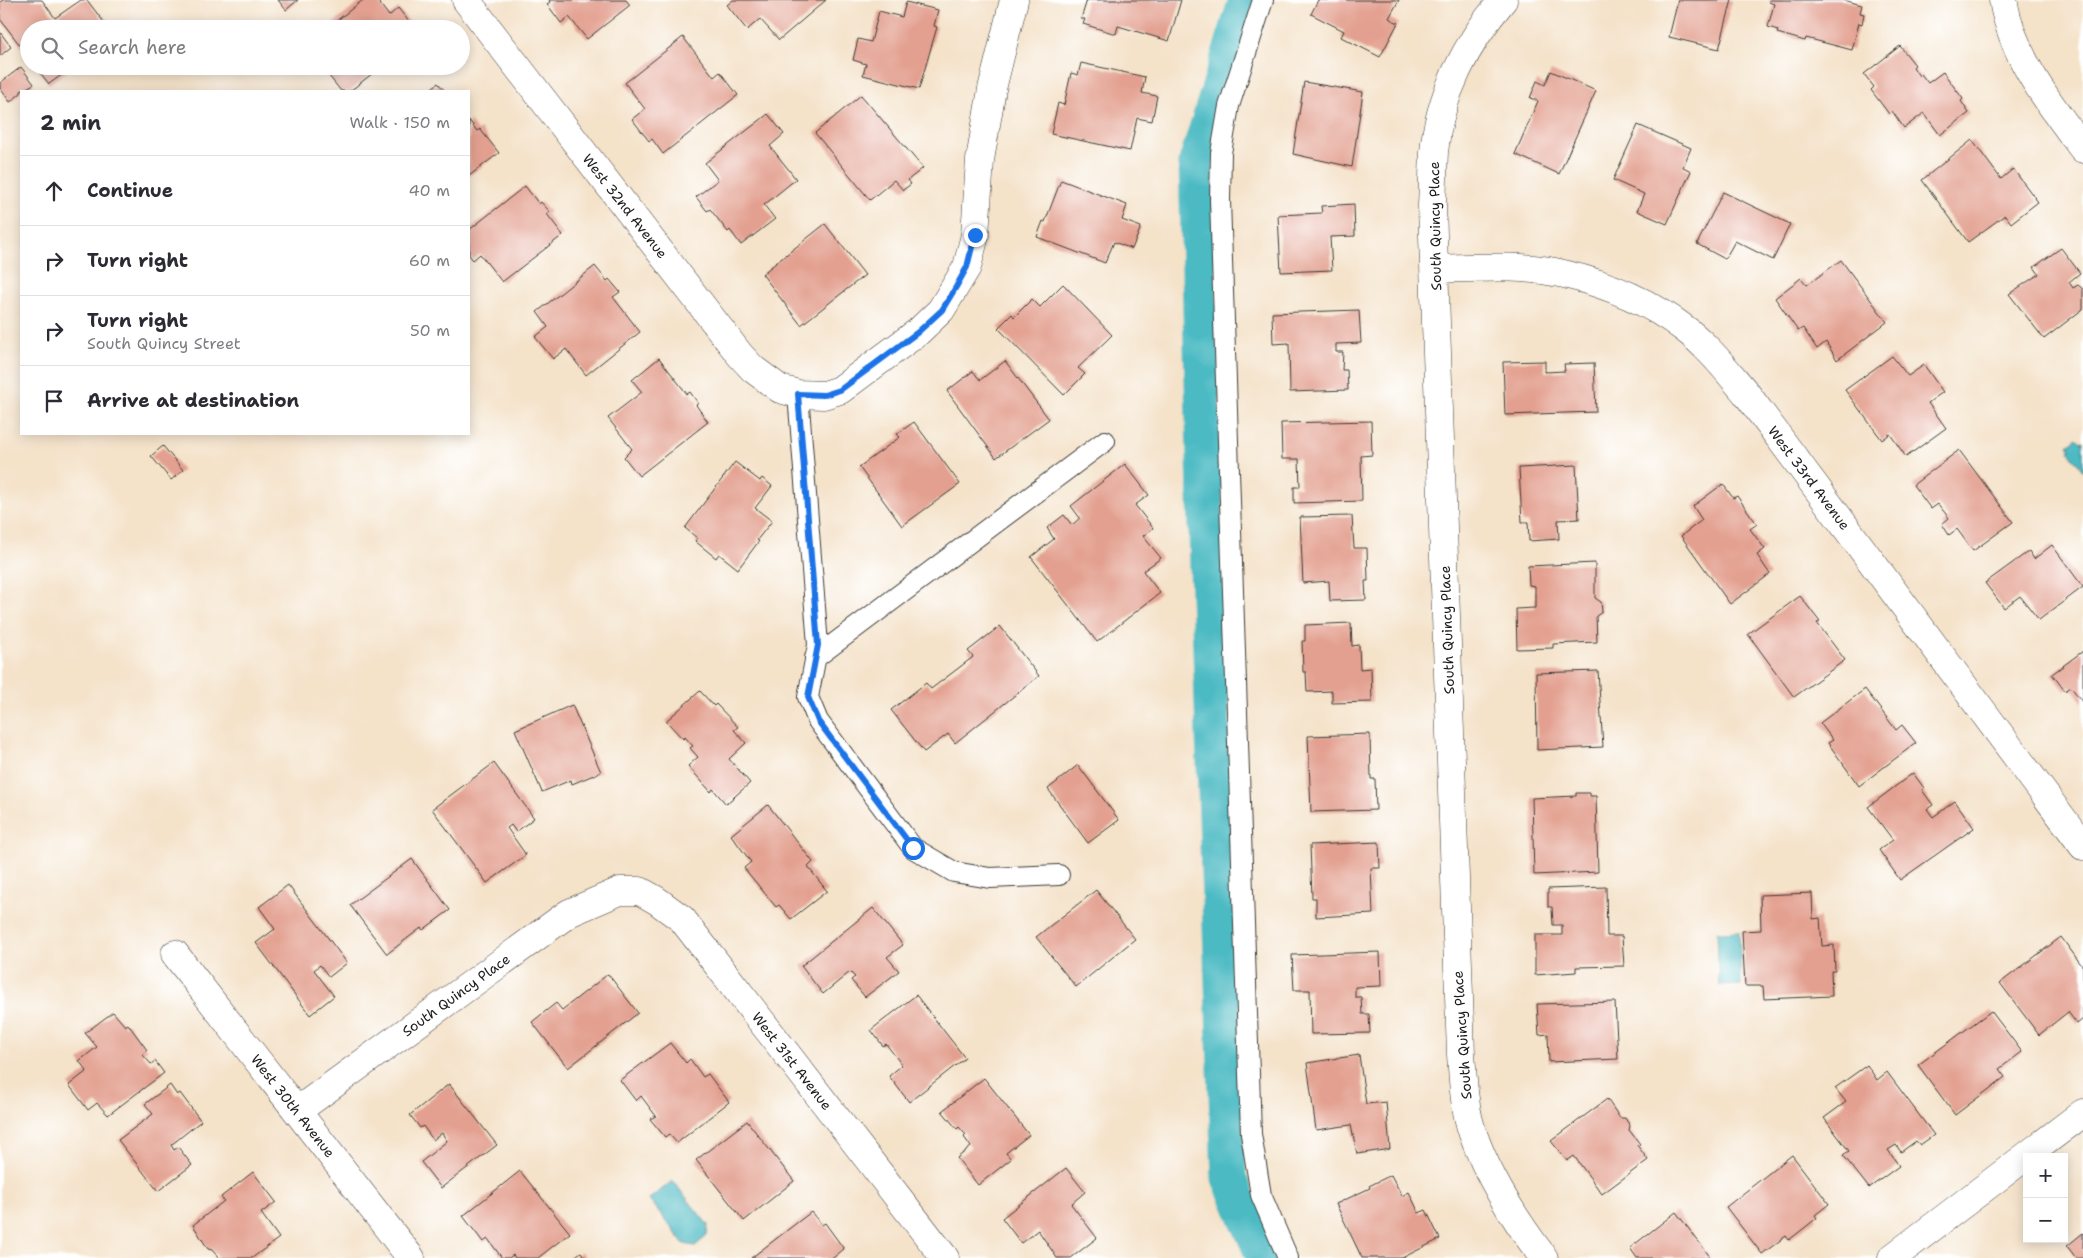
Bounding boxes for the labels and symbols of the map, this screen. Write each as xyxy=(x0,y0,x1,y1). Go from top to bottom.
street label: West 32nd Avenue xyxy=(579,150,672,262)
street label: South Quincy Place xyxy=(1425,161,1445,291)
route end xyxy=(964,224,987,247)
street label: West 33rd Avenue xyxy=(1764,422,1854,534)
street label: South Quincy Place xyxy=(1436,565,1458,695)
route start xyxy=(902,837,925,860)
street label: South Quincy Place xyxy=(398,950,514,1040)
street label: South Quincy Place xyxy=(1449,970,1475,1100)
street label: West 31st Avenue xyxy=(748,1008,836,1114)
street label: West 30th Avenue xyxy=(247,1051,339,1161)

